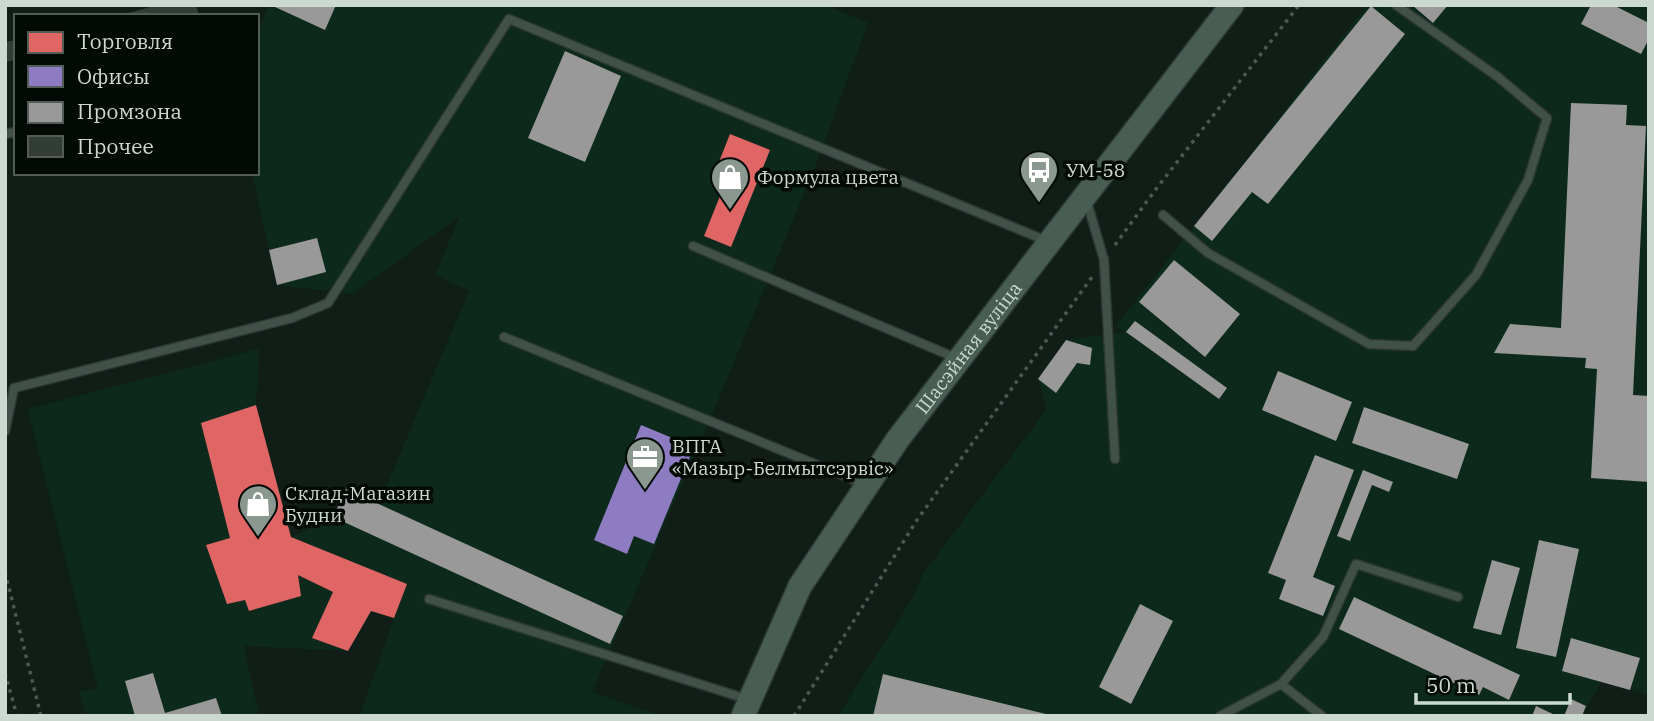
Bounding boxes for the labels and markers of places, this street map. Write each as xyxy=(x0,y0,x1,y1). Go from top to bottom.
bus stop icon: УМ-58 xyxy=(1018,149,1060,204)
shop icon: Формула цвета xyxy=(709,156,751,211)
place label: УМ-58 xyxy=(1066,158,1125,182)
place label: Формула цвета xyxy=(757,165,899,189)
place label: ВПГА «Мазыр-Белмытсэрвіс» xyxy=(672,434,893,480)
office icon: ВПГА «Мазыр-Белмытсэрвіс» xyxy=(624,436,666,491)
place label: Склад-Магазин Будни xyxy=(285,481,431,527)
shop icon: Склад-Магазин Будни xyxy=(237,483,279,538)

